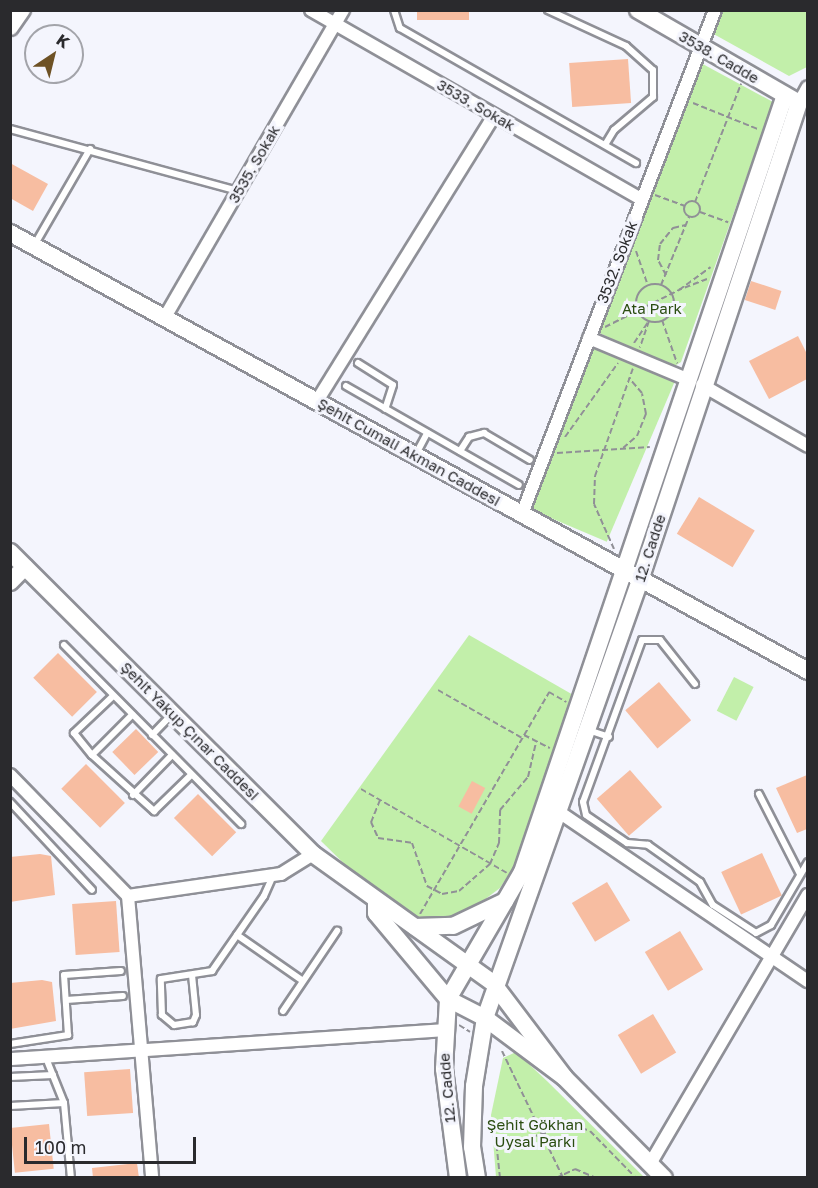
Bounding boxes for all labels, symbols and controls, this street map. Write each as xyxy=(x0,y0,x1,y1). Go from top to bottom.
north arrow xyxy=(24,24,84,84)
street label: 3538. Cadde xyxy=(676,27,762,87)
text: K xyxy=(53,29,74,52)
street label: 3533. Sokak xyxy=(434,75,518,135)
street label: 3535. Sokak xyxy=(224,122,284,206)
street label: 3532. Sokak xyxy=(593,218,641,306)
park label: Ata Park xyxy=(622,300,682,318)
street label: Şehit Cumali Akman Caddesi xyxy=(315,394,503,510)
street label: 12. Cadde xyxy=(631,512,669,584)
street label: Şehit Yakup Çınar Caddesi xyxy=(117,658,263,804)
street label: 12. Cadde xyxy=(435,1052,459,1124)
park label: Şehit Gökhan Uysal Parkı xyxy=(487,1115,583,1150)
scale bar xyxy=(27,1125,200,1163)
text: 100 m xyxy=(35,1136,86,1158)

